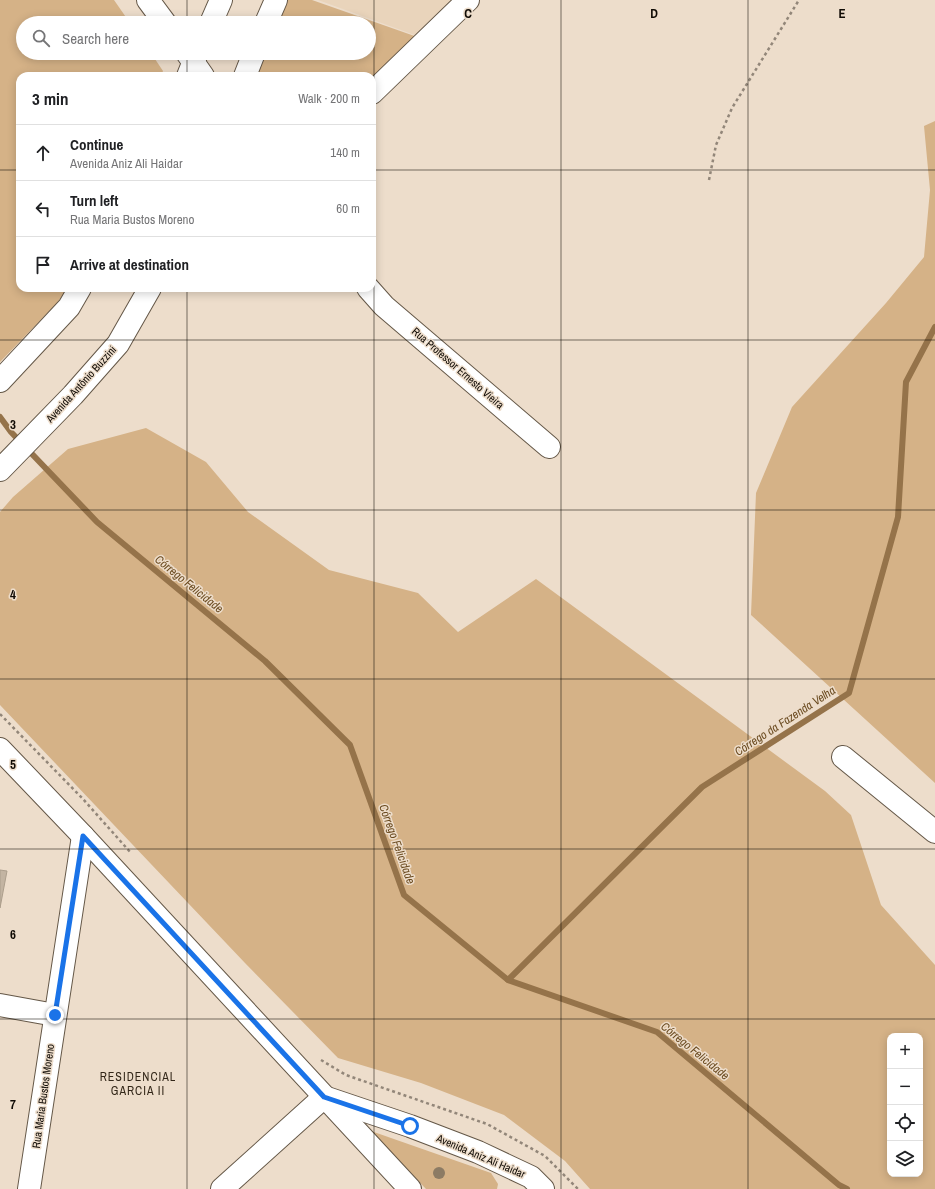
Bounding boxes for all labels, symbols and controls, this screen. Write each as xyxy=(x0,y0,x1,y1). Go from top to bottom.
text: C xyxy=(464,5,472,22)
text: D xyxy=(650,5,658,22)
text: E xyxy=(838,5,846,22)
search box xyxy=(16,16,376,60)
icon: search xyxy=(30,27,52,49)
text: Search here xyxy=(62,28,129,49)
text: 3 min xyxy=(32,87,68,110)
text: Walk · 200 m xyxy=(298,90,360,107)
text: Continue xyxy=(70,134,123,155)
icon: ahead xyxy=(32,142,54,164)
text: 140 m xyxy=(330,144,360,161)
text: Avenida Aniz Ali Haidar xyxy=(70,155,182,172)
text: Turn left xyxy=(70,190,118,211)
icon: left xyxy=(32,198,54,220)
text: 60 m xyxy=(336,200,360,217)
text: Rua Maria Bustos Moreno xyxy=(70,211,194,228)
icon: arrive xyxy=(32,254,54,276)
text: Arrive at destination xyxy=(70,254,189,275)
street label: Rua Professor Ernesto Vieira xyxy=(409,324,507,412)
street label: Avenida Antônio Buzzini xyxy=(42,343,119,426)
text: 3 xyxy=(10,416,16,433)
water label: Córrego Felicidade xyxy=(151,551,227,617)
text: 4 xyxy=(10,586,16,603)
water label: Córrego da Fazenda Velha xyxy=(732,682,839,760)
text: 5 xyxy=(10,756,16,773)
water label: Córrego Felicidade xyxy=(375,802,419,887)
text: 6 xyxy=(10,926,16,943)
route end xyxy=(46,1006,64,1024)
water label: Córrego Felicidade xyxy=(657,1018,733,1084)
map controls xyxy=(887,1033,923,1177)
button: + xyxy=(887,1033,923,1069)
street label: Rua Maria Bustos Moreno xyxy=(29,1043,57,1149)
district label: RESIDENCIAL GARCIA II xyxy=(100,1069,176,1099)
button: − xyxy=(887,1069,923,1105)
text: 7 xyxy=(10,1096,16,1113)
button: locate xyxy=(887,1105,923,1141)
route start xyxy=(401,1117,419,1135)
street label: Avenida Aniz Ali Haidar xyxy=(434,1131,528,1181)
button: layers xyxy=(887,1141,923,1177)

